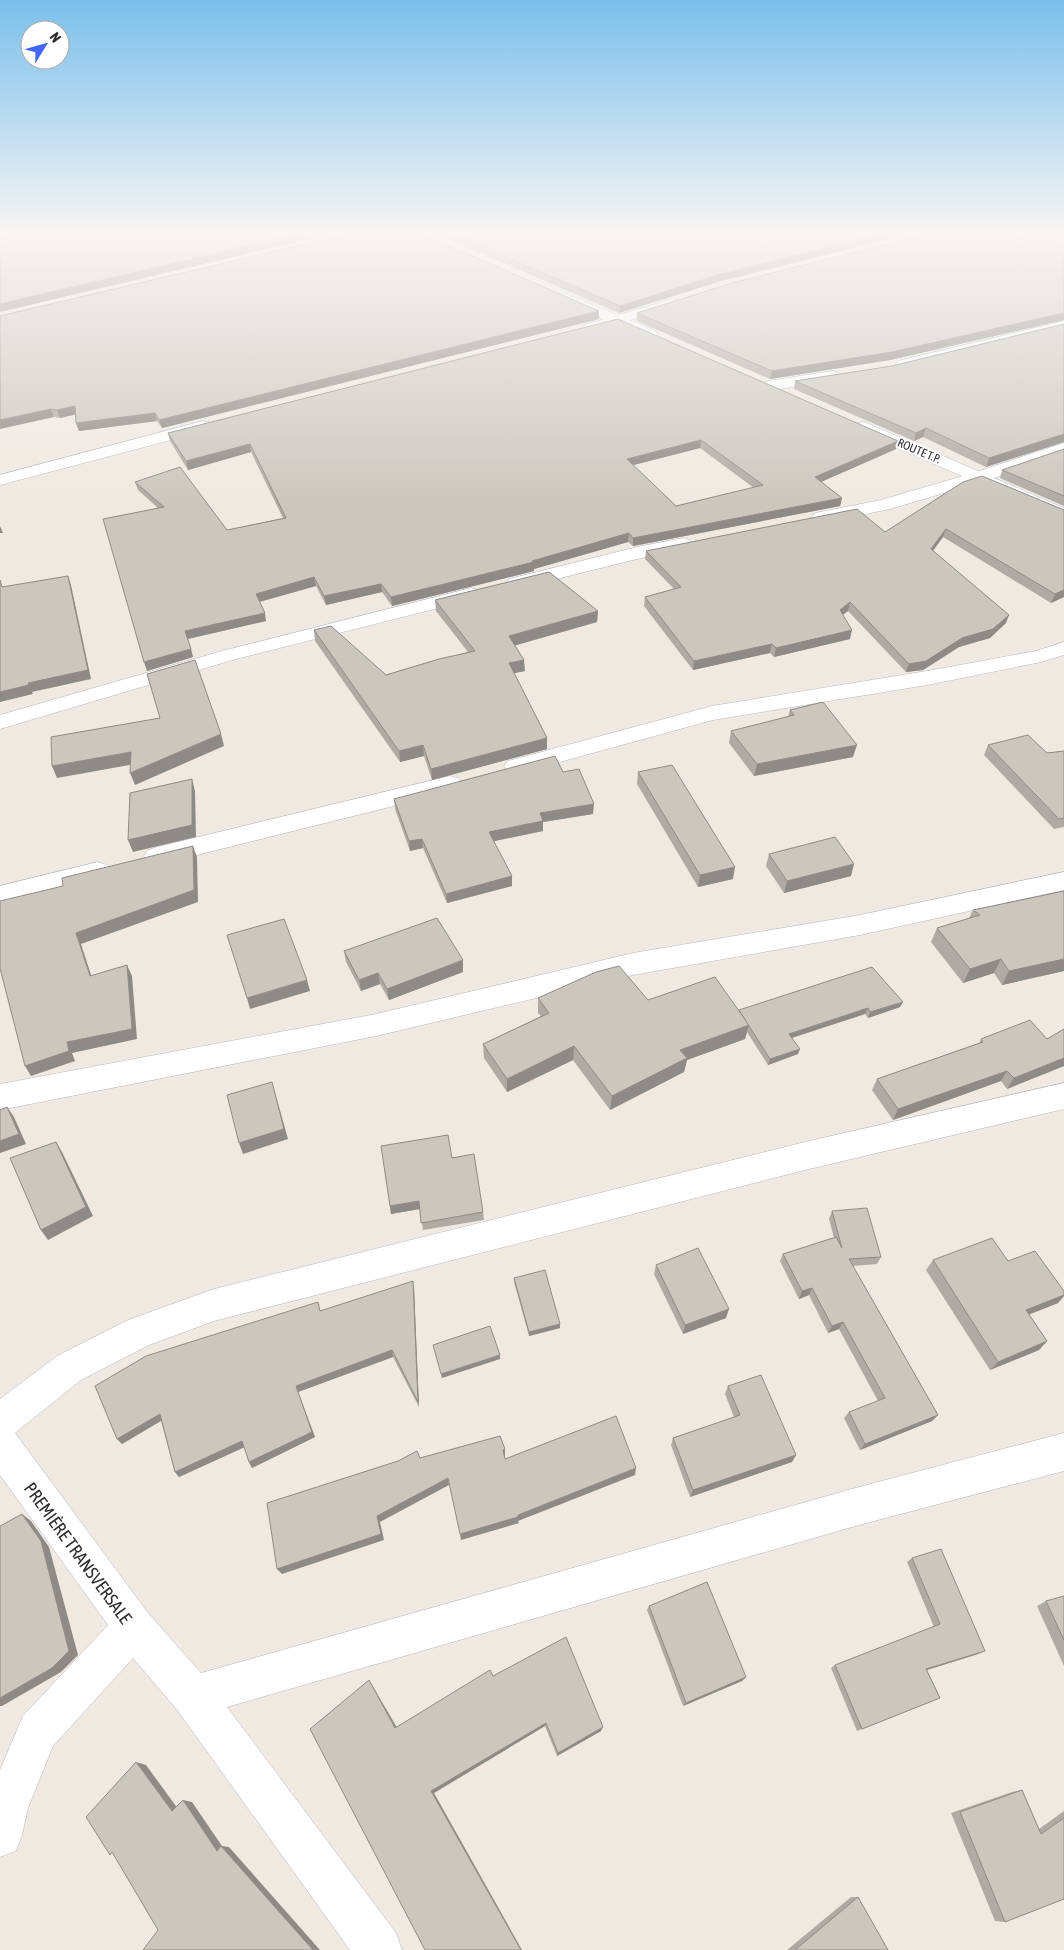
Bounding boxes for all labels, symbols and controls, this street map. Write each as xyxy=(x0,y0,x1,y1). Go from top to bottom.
north arrow xyxy=(20,20,70,70)
text: N xyxy=(47,29,64,45)
street label: ROUTE T.P. xyxy=(895,436,943,466)
street label: PREMIÈRE TRANSVERSALE xyxy=(20,1478,136,1628)

